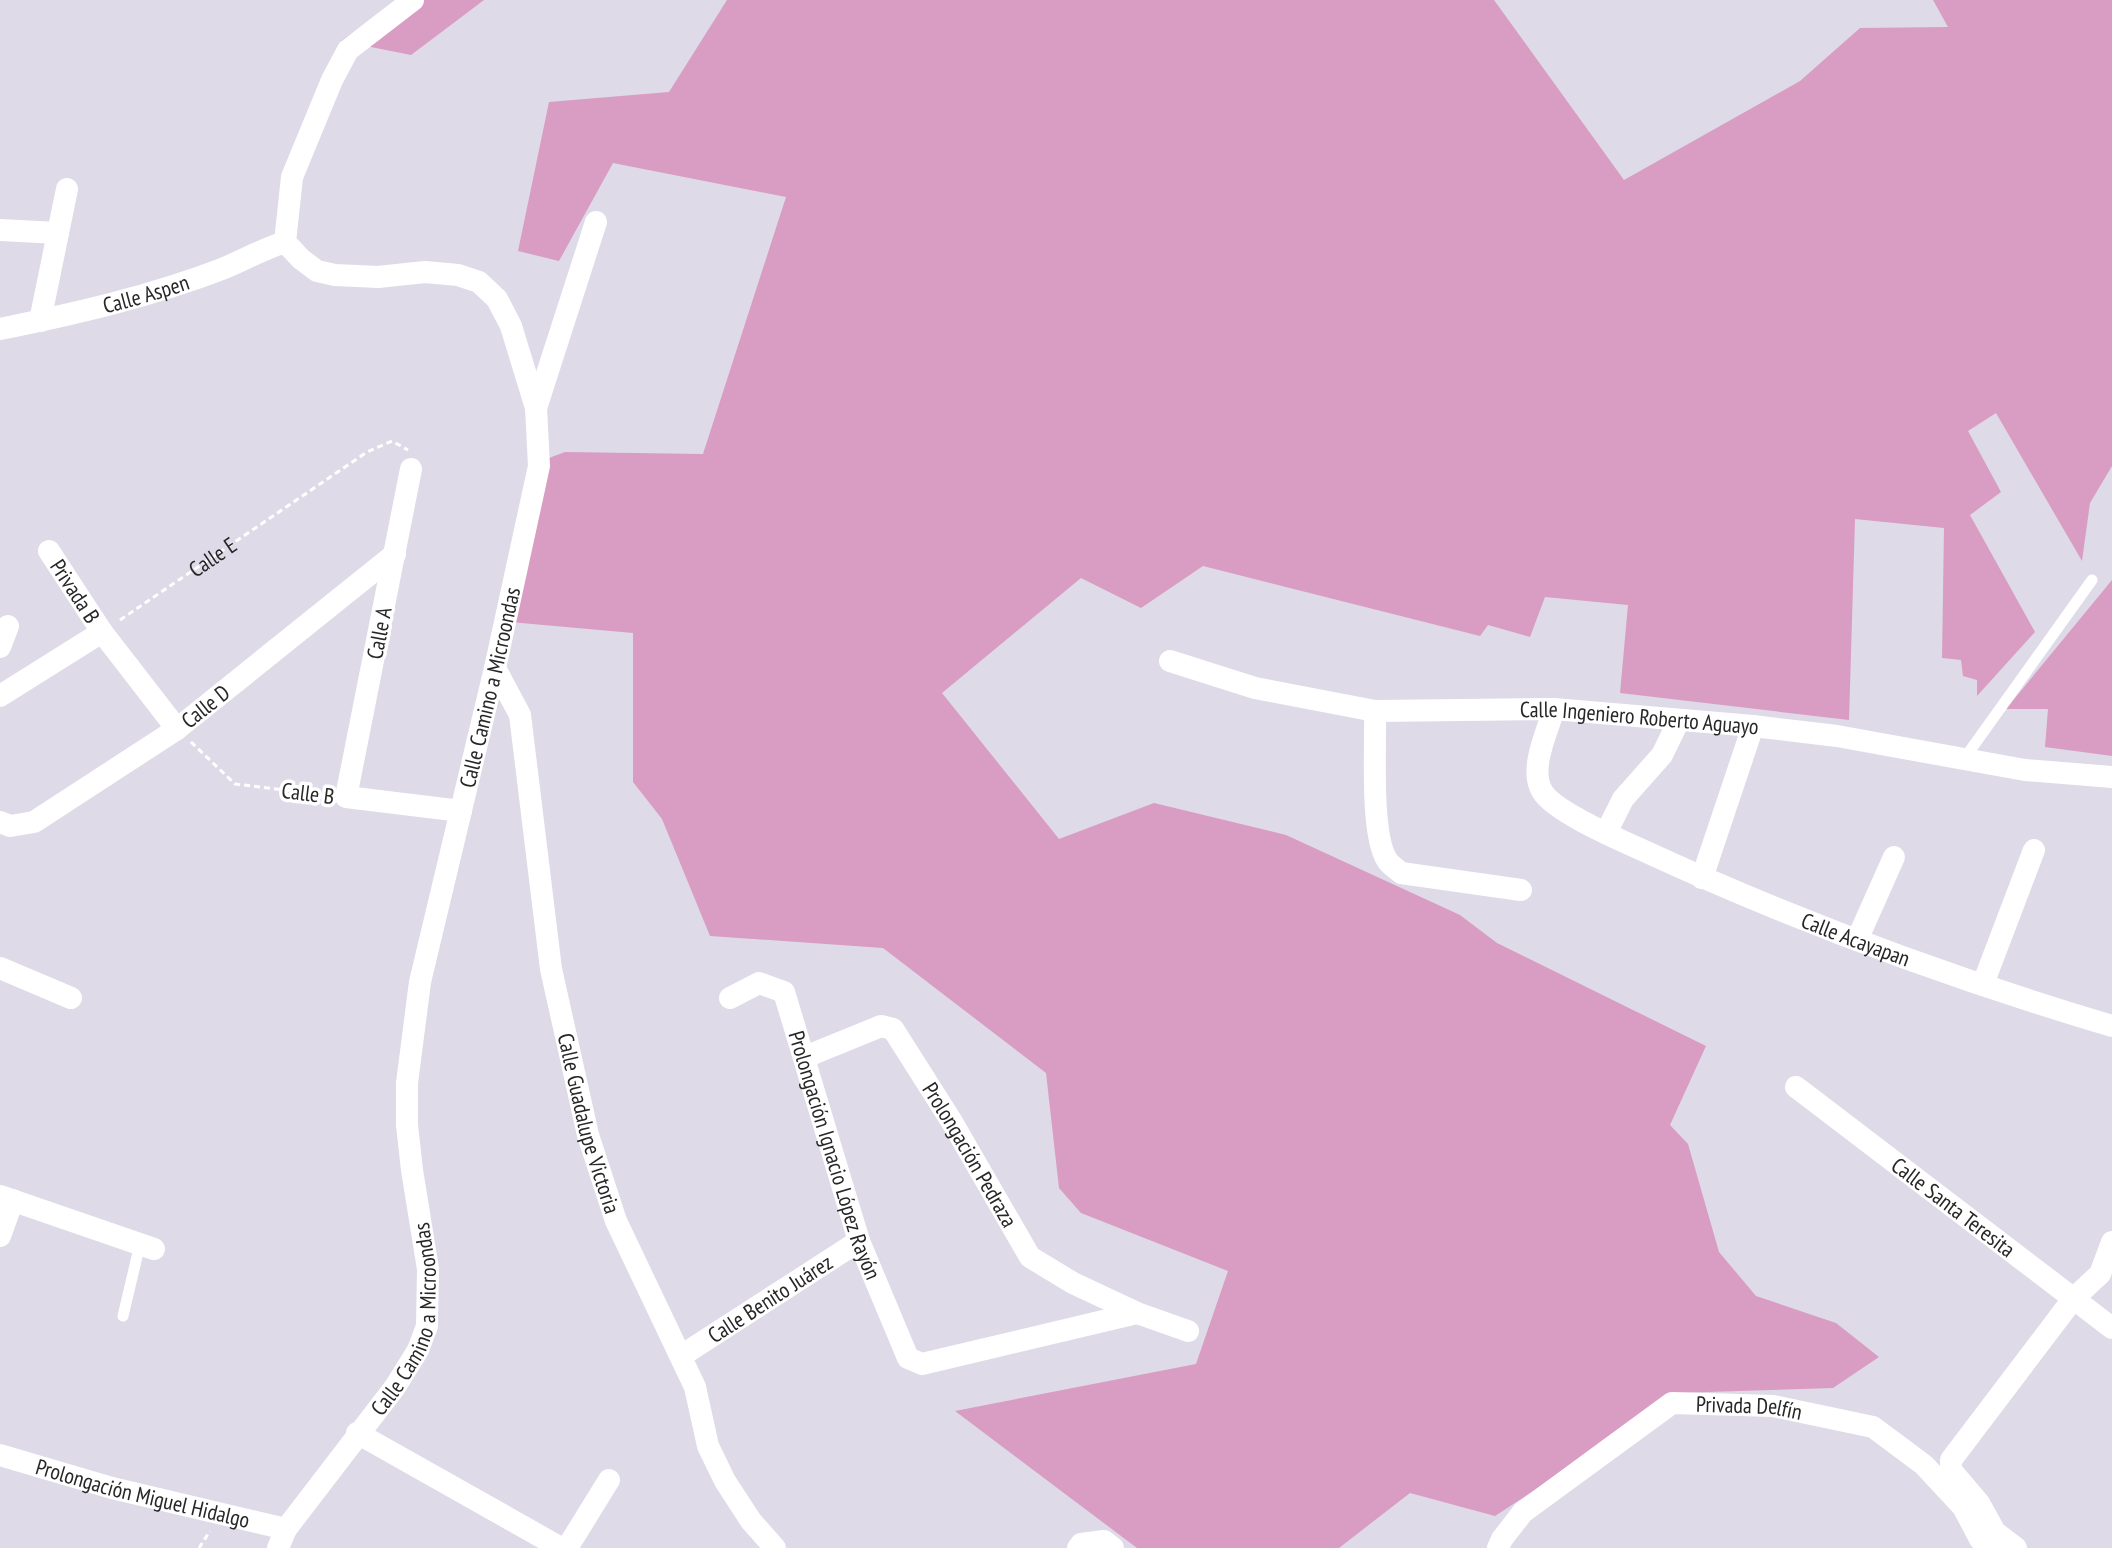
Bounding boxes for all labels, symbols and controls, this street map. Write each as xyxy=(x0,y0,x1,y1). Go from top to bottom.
street label: Calle Aspen xyxy=(100,268,192,319)
street label: Calle E xyxy=(183,531,242,583)
street label: Privada B xyxy=(44,554,106,628)
street label: Calle Camino a Microondas xyxy=(453,585,526,790)
street label: Calle A xyxy=(360,604,398,661)
street label: Calle D xyxy=(175,678,235,734)
street label: Calle Ingeniero Roberto Aguayo xyxy=(1520,695,1760,741)
street label: Calle B xyxy=(280,776,336,810)
street label: Calle Acayapan xyxy=(1797,906,1914,973)
street label: Prolongación Ignacio López Rayón xyxy=(782,1027,887,1284)
street label: Calle Guadalupe Victoria xyxy=(552,1030,627,1217)
street label: Prolongación Pedraza xyxy=(916,1077,1024,1232)
street label: Calle Santa Teresita xyxy=(1886,1151,2021,1263)
street label: Calle Camino a Microondas xyxy=(364,1221,442,1421)
street label: Calle Benito Juárez xyxy=(702,1248,838,1349)
street label: Privada Delfín xyxy=(1696,1390,1805,1426)
street label: Prolongación Miguel Hidalgo xyxy=(33,1452,253,1534)

